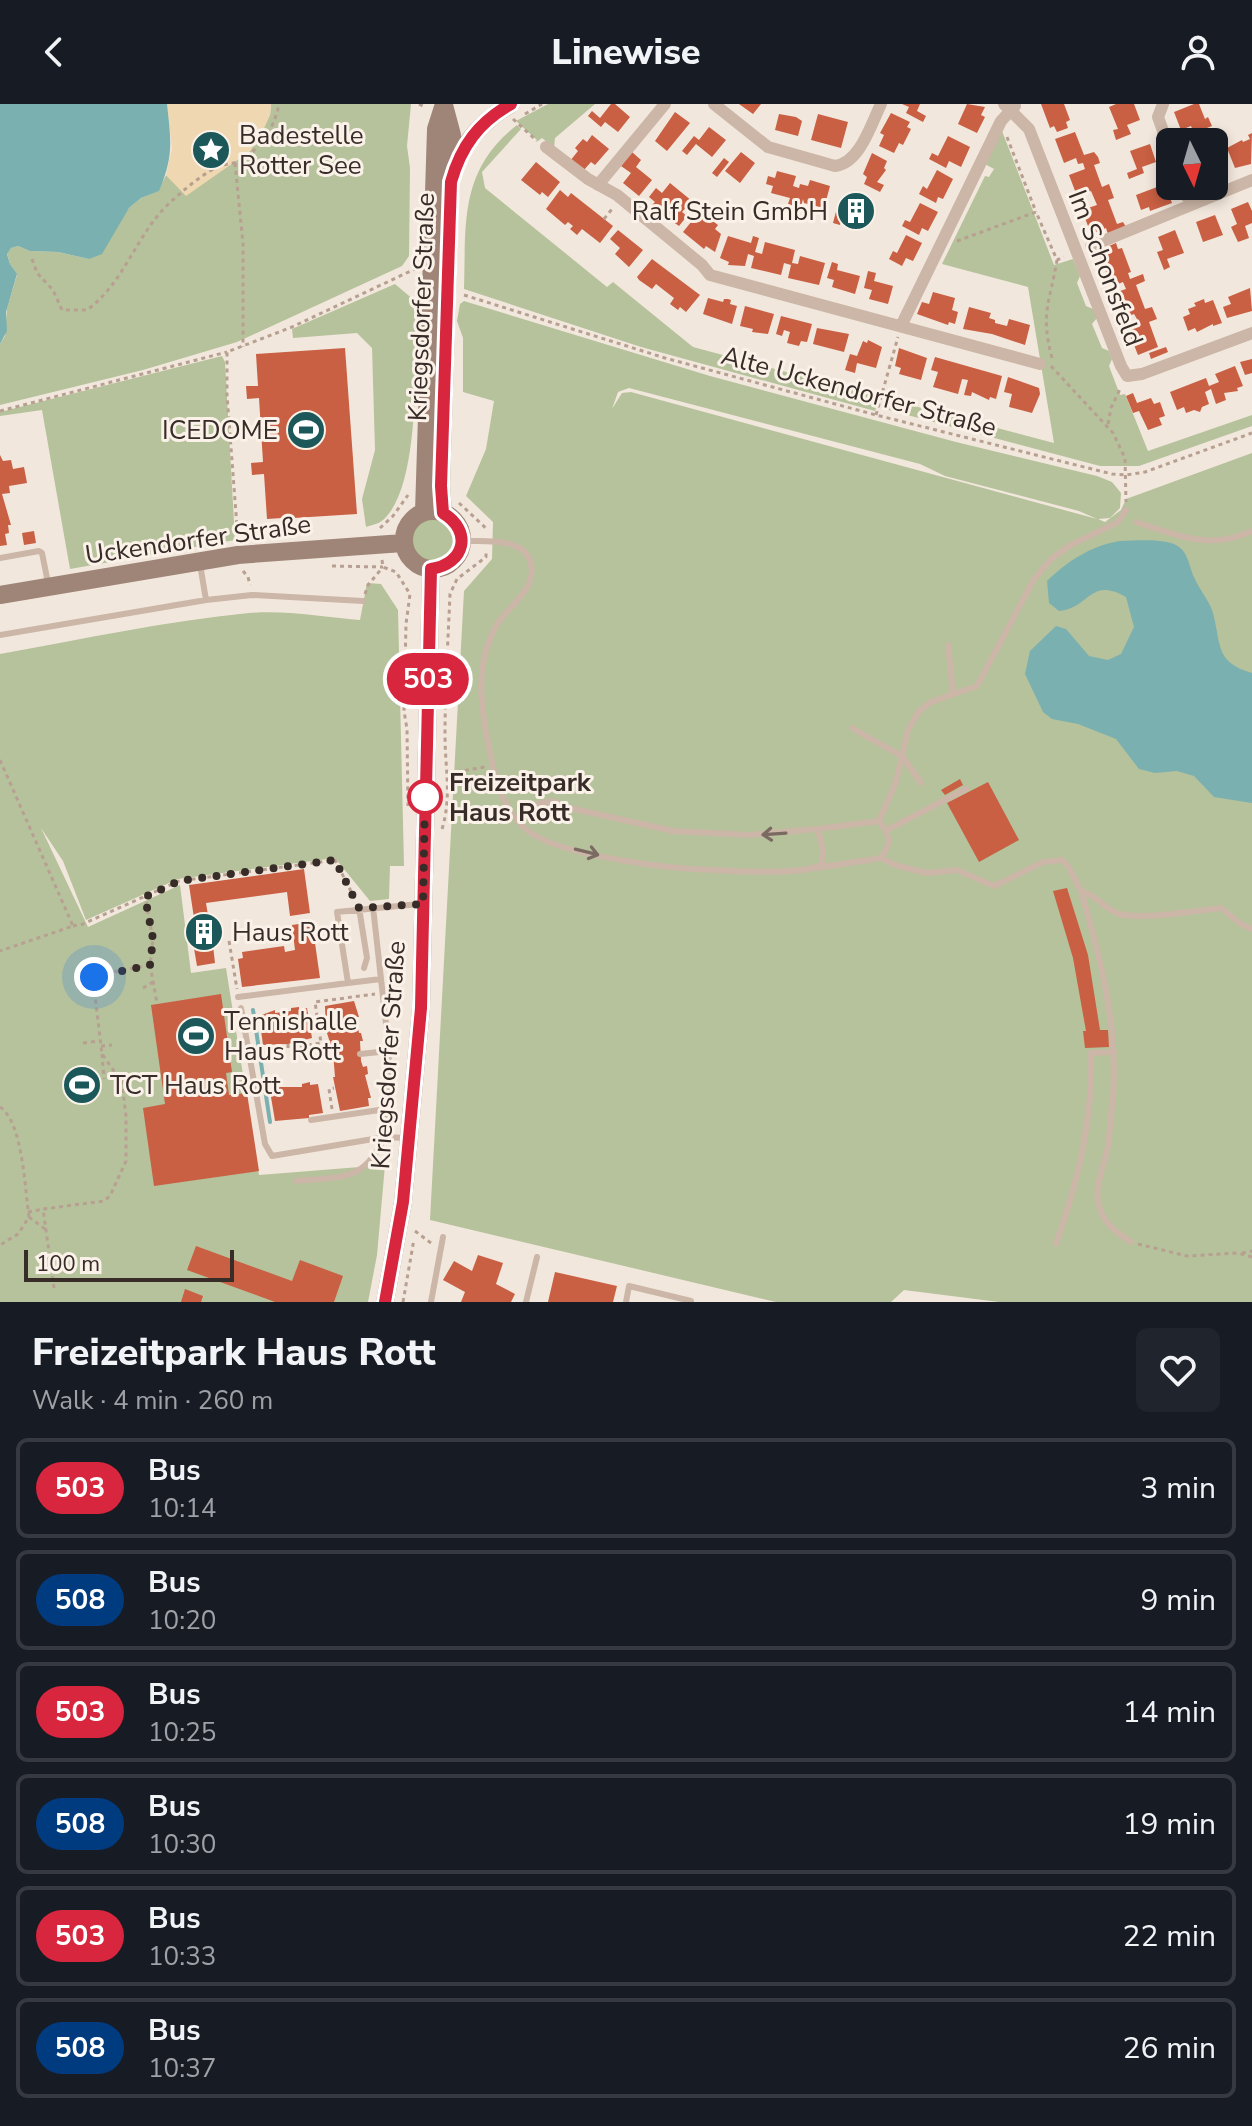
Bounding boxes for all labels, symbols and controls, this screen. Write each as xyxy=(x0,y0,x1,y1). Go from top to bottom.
text: Linewise xyxy=(551,28,701,77)
icon: back xyxy=(32,30,76,74)
icon: person xyxy=(1176,30,1220,74)
place label: Badestelle Rotter See xyxy=(239,118,364,183)
north arrow xyxy=(1156,128,1228,200)
map controls xyxy=(1156,128,1228,200)
place icon: Badestelle Rotter See xyxy=(190,129,232,171)
street label: Im Schonsfeld xyxy=(1060,185,1151,351)
building icon: Ralf Stein GmbH xyxy=(835,190,877,232)
street label: Kriegsdorfer Straße xyxy=(400,192,443,422)
place label: Ralf Stein GmbH xyxy=(632,194,828,229)
street label: Alte Uckendorfer Straße xyxy=(717,338,1000,445)
sports icon: ICEDOME xyxy=(285,409,327,451)
place label: ICEDOME xyxy=(162,413,278,448)
street label: Uckendorfer Straße xyxy=(83,506,313,573)
line badge: 503 xyxy=(382,653,474,705)
text: 503 xyxy=(403,660,453,698)
place label: Freizeitpark Haus Rott xyxy=(449,765,592,830)
marker: Freizeitpark Haus Rott xyxy=(408,780,442,814)
one-way arrow xyxy=(761,827,788,842)
one-way arrow xyxy=(574,846,600,861)
building icon: Haus Rott xyxy=(183,911,225,953)
place label: Haus Rott xyxy=(232,915,350,950)
street label: Kriegsdorfer Straße xyxy=(363,940,414,1170)
your location xyxy=(74,957,114,997)
place label: Tennishalle Haus Rott xyxy=(224,1004,357,1069)
sports icon: Tennishalle Haus Rott xyxy=(175,1015,217,1057)
sports icon: TCT Haus Rott xyxy=(61,1064,103,1106)
place label: TCT Haus Rott xyxy=(110,1068,282,1103)
scale bar xyxy=(24,1246,234,1282)
text: 100 m xyxy=(36,1249,100,1279)
text: Freizeitpark Haus Rott xyxy=(32,1327,436,1378)
button: heart xyxy=(1136,1328,1220,1412)
text: Walk · 4 min · 260 m xyxy=(32,1383,273,1418)
text: Bus xyxy=(148,1450,201,1491)
text: 3 min xyxy=(1141,1468,1216,1509)
text: 503 xyxy=(55,1469,105,1507)
text: 10:14 xyxy=(148,1491,216,1526)
text: Bus xyxy=(148,1562,201,1603)
text: 9 min xyxy=(1141,1580,1216,1621)
text: 508 xyxy=(55,1581,105,1619)
text: 10:20 xyxy=(148,1603,216,1638)
text: Bus xyxy=(148,1674,201,1715)
text: 14 min xyxy=(1123,1692,1216,1733)
text: 503 xyxy=(55,1693,105,1731)
text: 10:25 xyxy=(148,1715,216,1750)
text: Bus xyxy=(148,1786,201,1827)
text: 19 min xyxy=(1123,1804,1216,1845)
text: 508 xyxy=(55,1805,105,1843)
text: 10:30 xyxy=(148,1827,216,1862)
text: Bus xyxy=(148,1898,201,1939)
text: 22 min xyxy=(1123,1916,1216,1957)
text: 503 xyxy=(55,1917,105,1955)
text: 10:33 xyxy=(148,1939,216,1974)
text: Bus xyxy=(148,2010,201,2051)
text: 26 min xyxy=(1123,2028,1216,2069)
text: 508 xyxy=(55,2029,105,2067)
text: 10:37 xyxy=(148,2051,216,2086)

